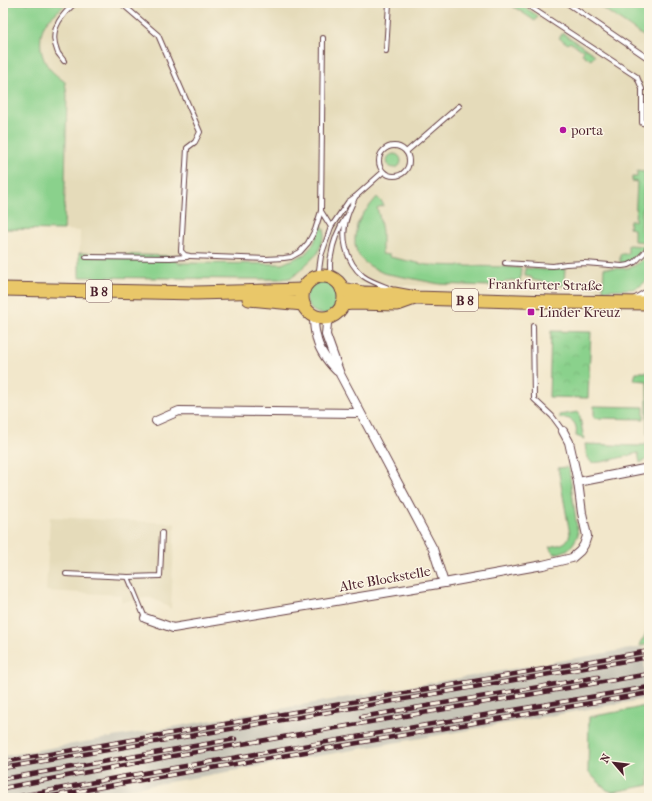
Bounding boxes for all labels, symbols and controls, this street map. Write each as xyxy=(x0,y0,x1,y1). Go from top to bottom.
place label: porta xyxy=(570,122,604,139)
marker: porta xyxy=(558,125,568,135)
street label: Frankfurter Straße xyxy=(488,276,602,294)
road number: B 8 xyxy=(86,280,112,302)
road number: B 8 xyxy=(452,289,478,311)
place label: Linder Kreuz xyxy=(539,304,620,321)
marker: Linder Kreuz xyxy=(526,307,536,317)
street label: Alte Blockstelle xyxy=(337,563,432,596)
north arrow xyxy=(594,743,634,783)
text: N xyxy=(598,751,614,765)

